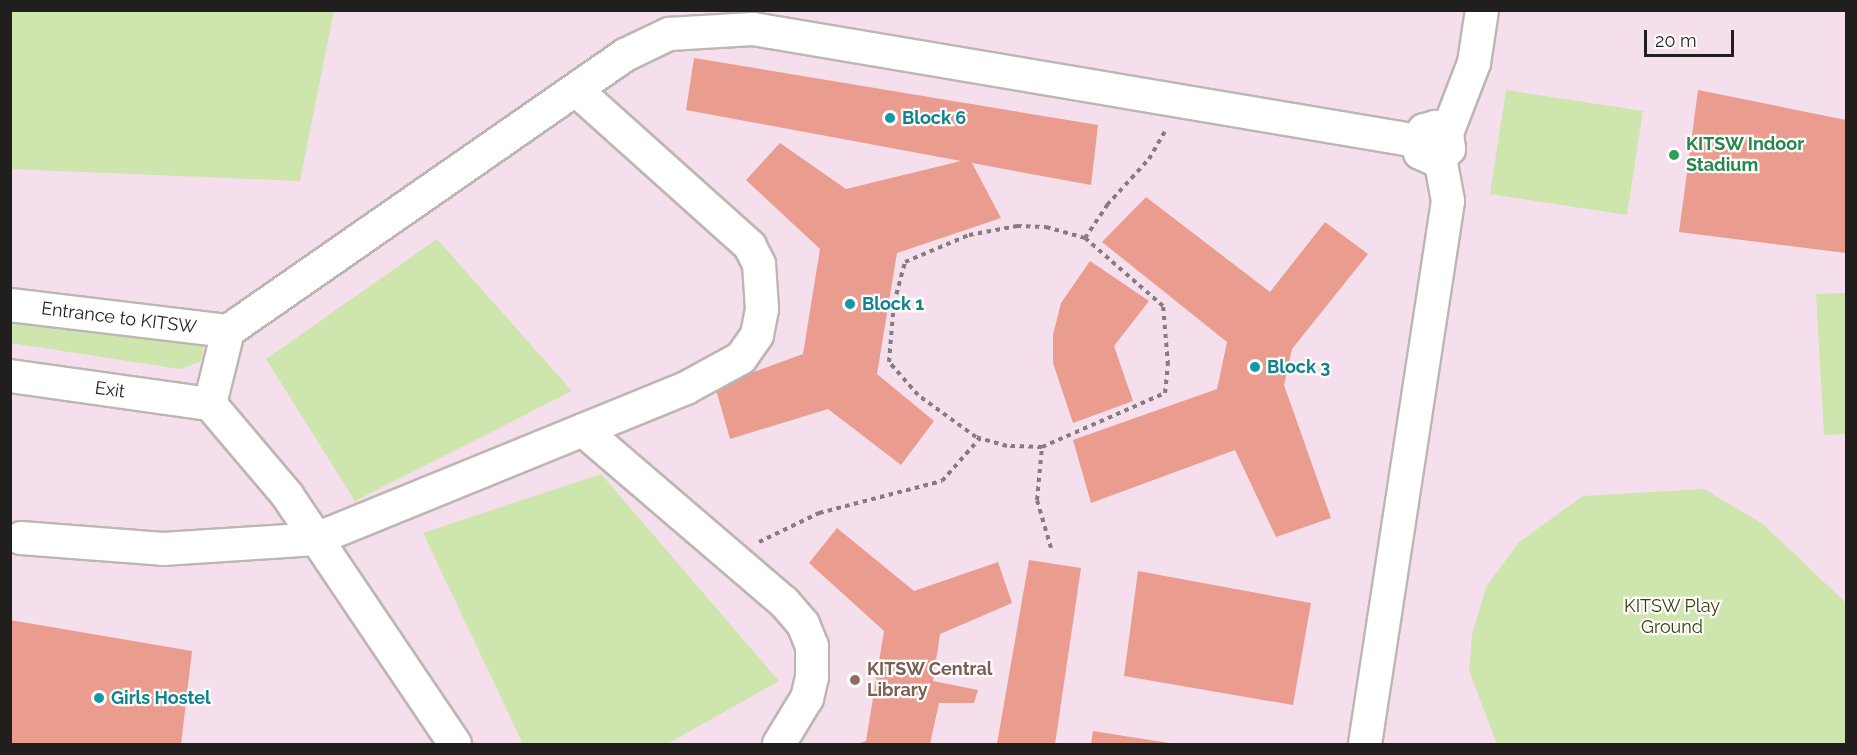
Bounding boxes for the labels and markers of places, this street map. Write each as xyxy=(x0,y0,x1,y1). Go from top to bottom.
place label: Block 6 xyxy=(902,107,966,129)
marker: Block 6 xyxy=(883,111,897,125)
place label: KITSW Indoor Stadium xyxy=(1686,134,1805,176)
marker: KITSW Indoor Stadium xyxy=(1667,148,1681,162)
place label: Block 1 xyxy=(862,293,924,315)
marker: Block 1 xyxy=(843,297,857,311)
place label: Block 3 xyxy=(1267,356,1330,378)
marker: Block 3 xyxy=(1248,360,1262,374)
place label: KITSW Central Library xyxy=(867,659,993,702)
marker: KITSW Central Library xyxy=(848,673,862,687)
place label: Girls Hostel xyxy=(111,687,211,709)
marker: Girls Hostel xyxy=(92,691,106,705)

